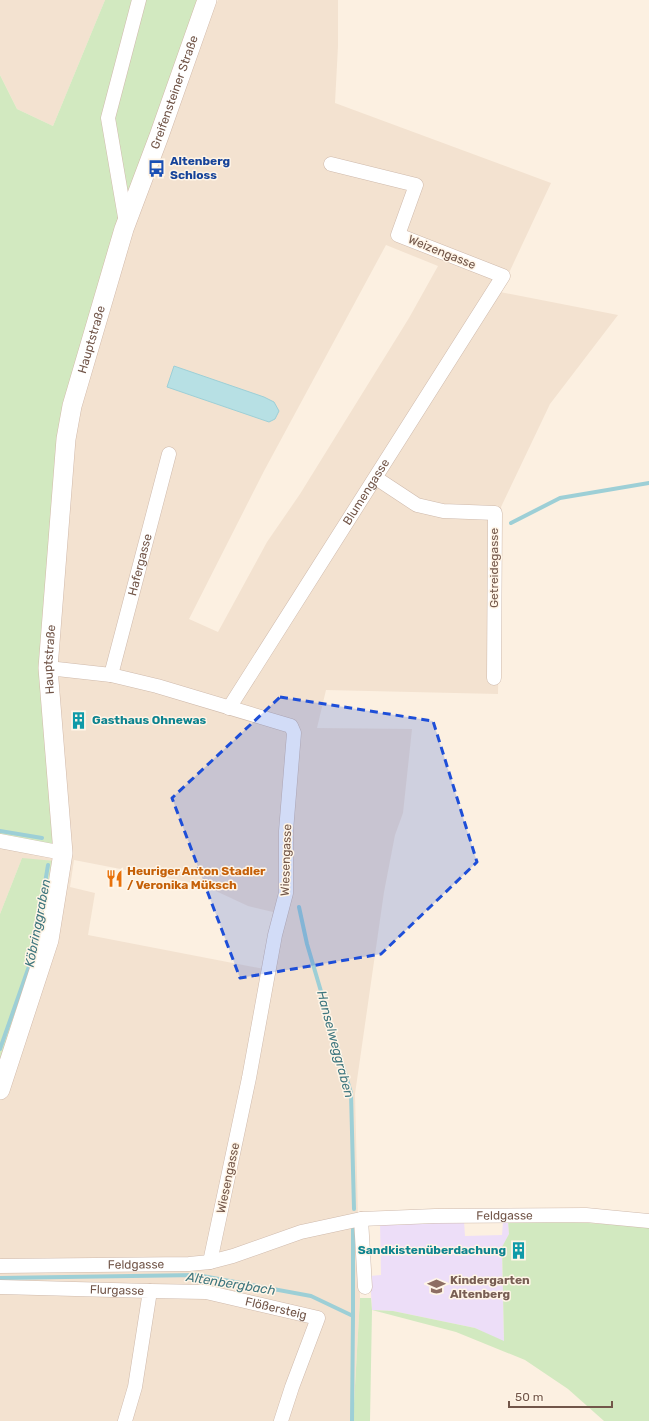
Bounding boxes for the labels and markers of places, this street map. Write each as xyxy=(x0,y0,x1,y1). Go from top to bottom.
place label: Altenberg Schloss xyxy=(170,154,230,182)
bus stop icon: Altenberg Schloss xyxy=(147,158,167,178)
building icon: Gasthaus Ohnewas xyxy=(69,710,89,730)
place label: Gasthaus Ohnewas xyxy=(92,713,207,727)
place label: Heuriger Anton Stadler / Veronika Müksch xyxy=(127,864,266,892)
restaurant icon: Heuriger Anton Stadler / Veronika Müksch xyxy=(104,868,124,888)
building icon: Sandkistenüberdachung xyxy=(509,1240,529,1260)
place label: Sandkistenüberdachung xyxy=(358,1243,506,1257)
place label: Kindergarten Altenberg xyxy=(450,1273,530,1301)
school or university icon: Kindergarten Altenberg xyxy=(427,1277,447,1297)

